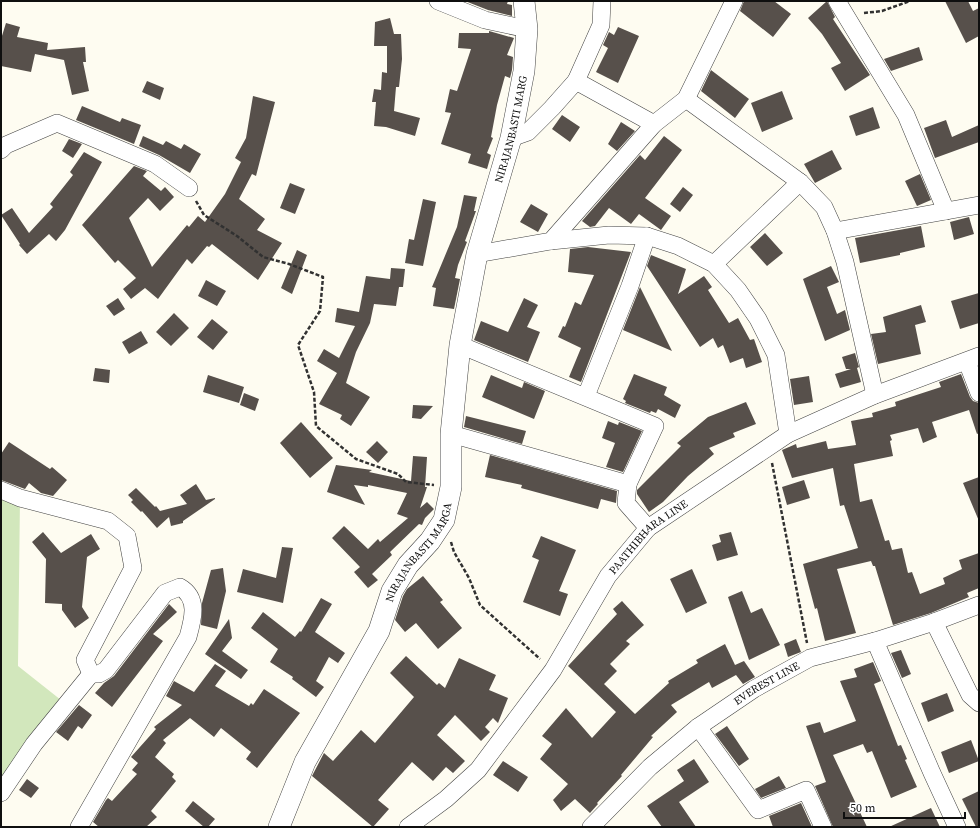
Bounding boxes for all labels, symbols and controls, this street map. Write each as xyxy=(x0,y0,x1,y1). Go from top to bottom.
street label: NIRAJANBASTI MARG xyxy=(491,74,531,185)
street label: PAATHIBHARA LINE xyxy=(606,496,691,578)
street label: NIRAJANBASTI MARGA xyxy=(382,501,456,604)
street label: EVEREST LINE xyxy=(731,658,803,709)
scale bar xyxy=(844,794,965,820)
text: 50 m xyxy=(850,800,876,816)

